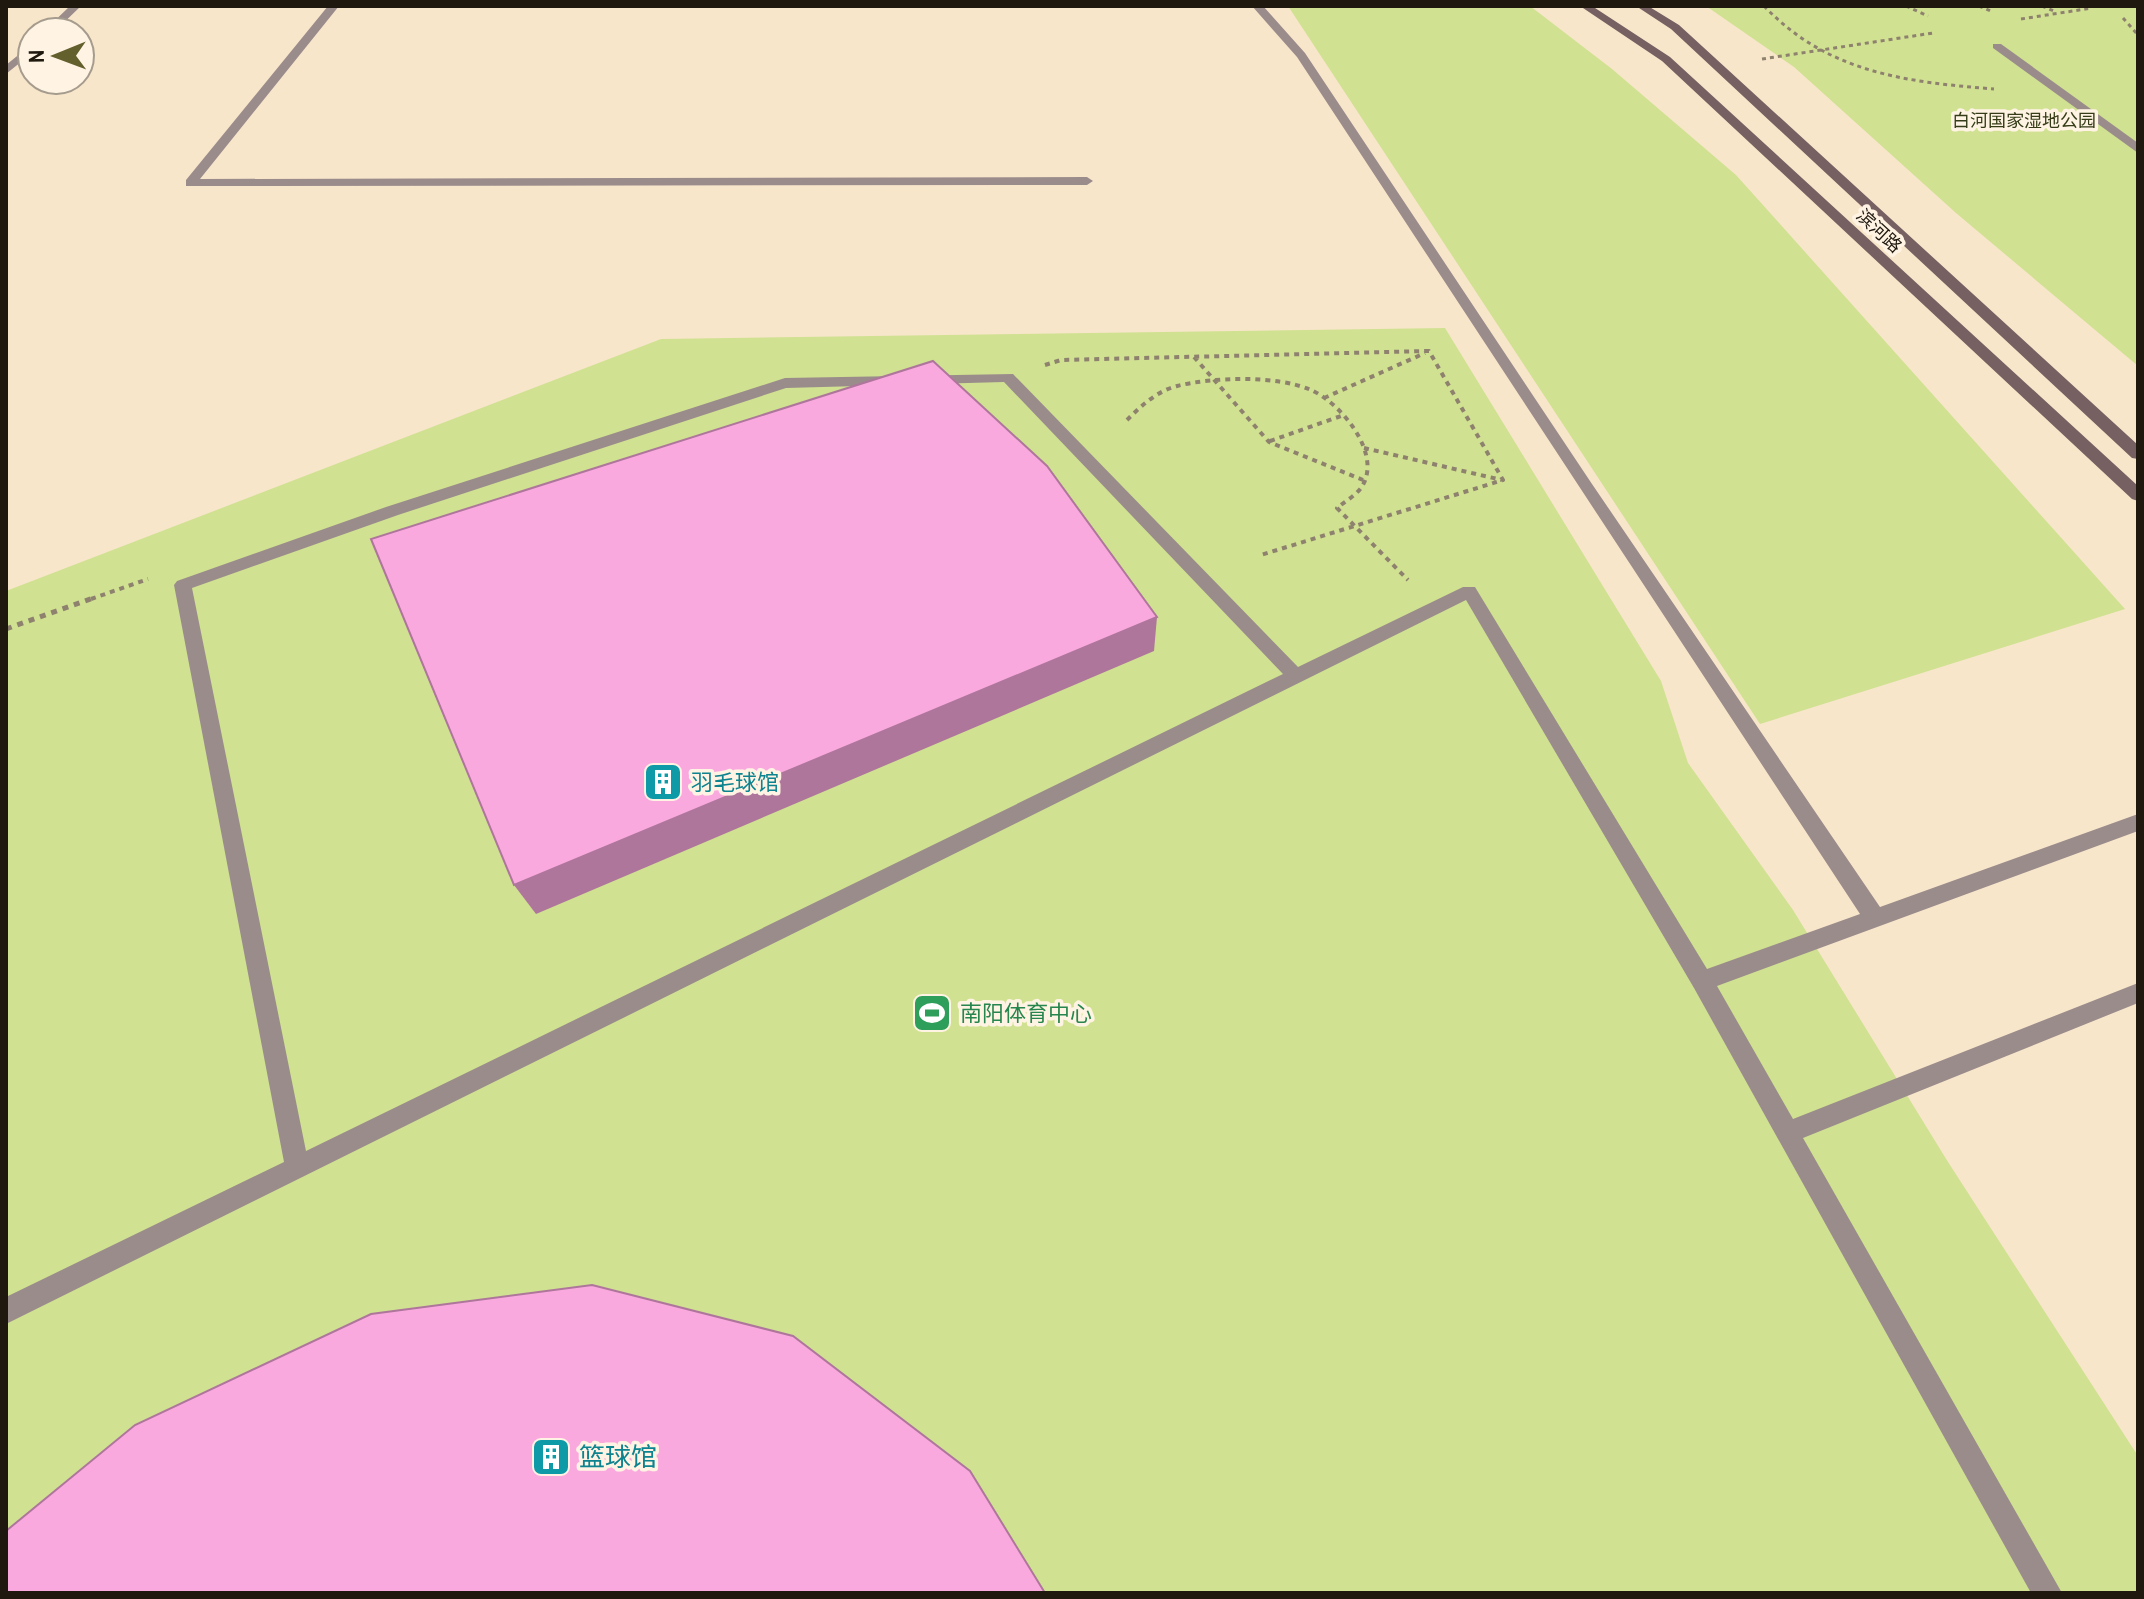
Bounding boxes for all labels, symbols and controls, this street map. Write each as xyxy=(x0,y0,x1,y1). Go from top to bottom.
north arrow xyxy=(16,16,96,96)
text: N xyxy=(21,50,51,63)
park label: 白河国家湿地公园 xyxy=(1952,108,2096,133)
street label: 滨河路 xyxy=(1851,203,1908,258)
building icon: 羽毛球馆 xyxy=(642,761,684,803)
place label: 羽毛球馆 xyxy=(691,767,779,797)
sports icon: 南阳体育中心 xyxy=(911,992,953,1034)
place label: 南阳体育中心 xyxy=(960,998,1092,1028)
building icon: 篮球馆 xyxy=(530,1436,572,1478)
place label: 篮球馆 xyxy=(579,1439,657,1474)

